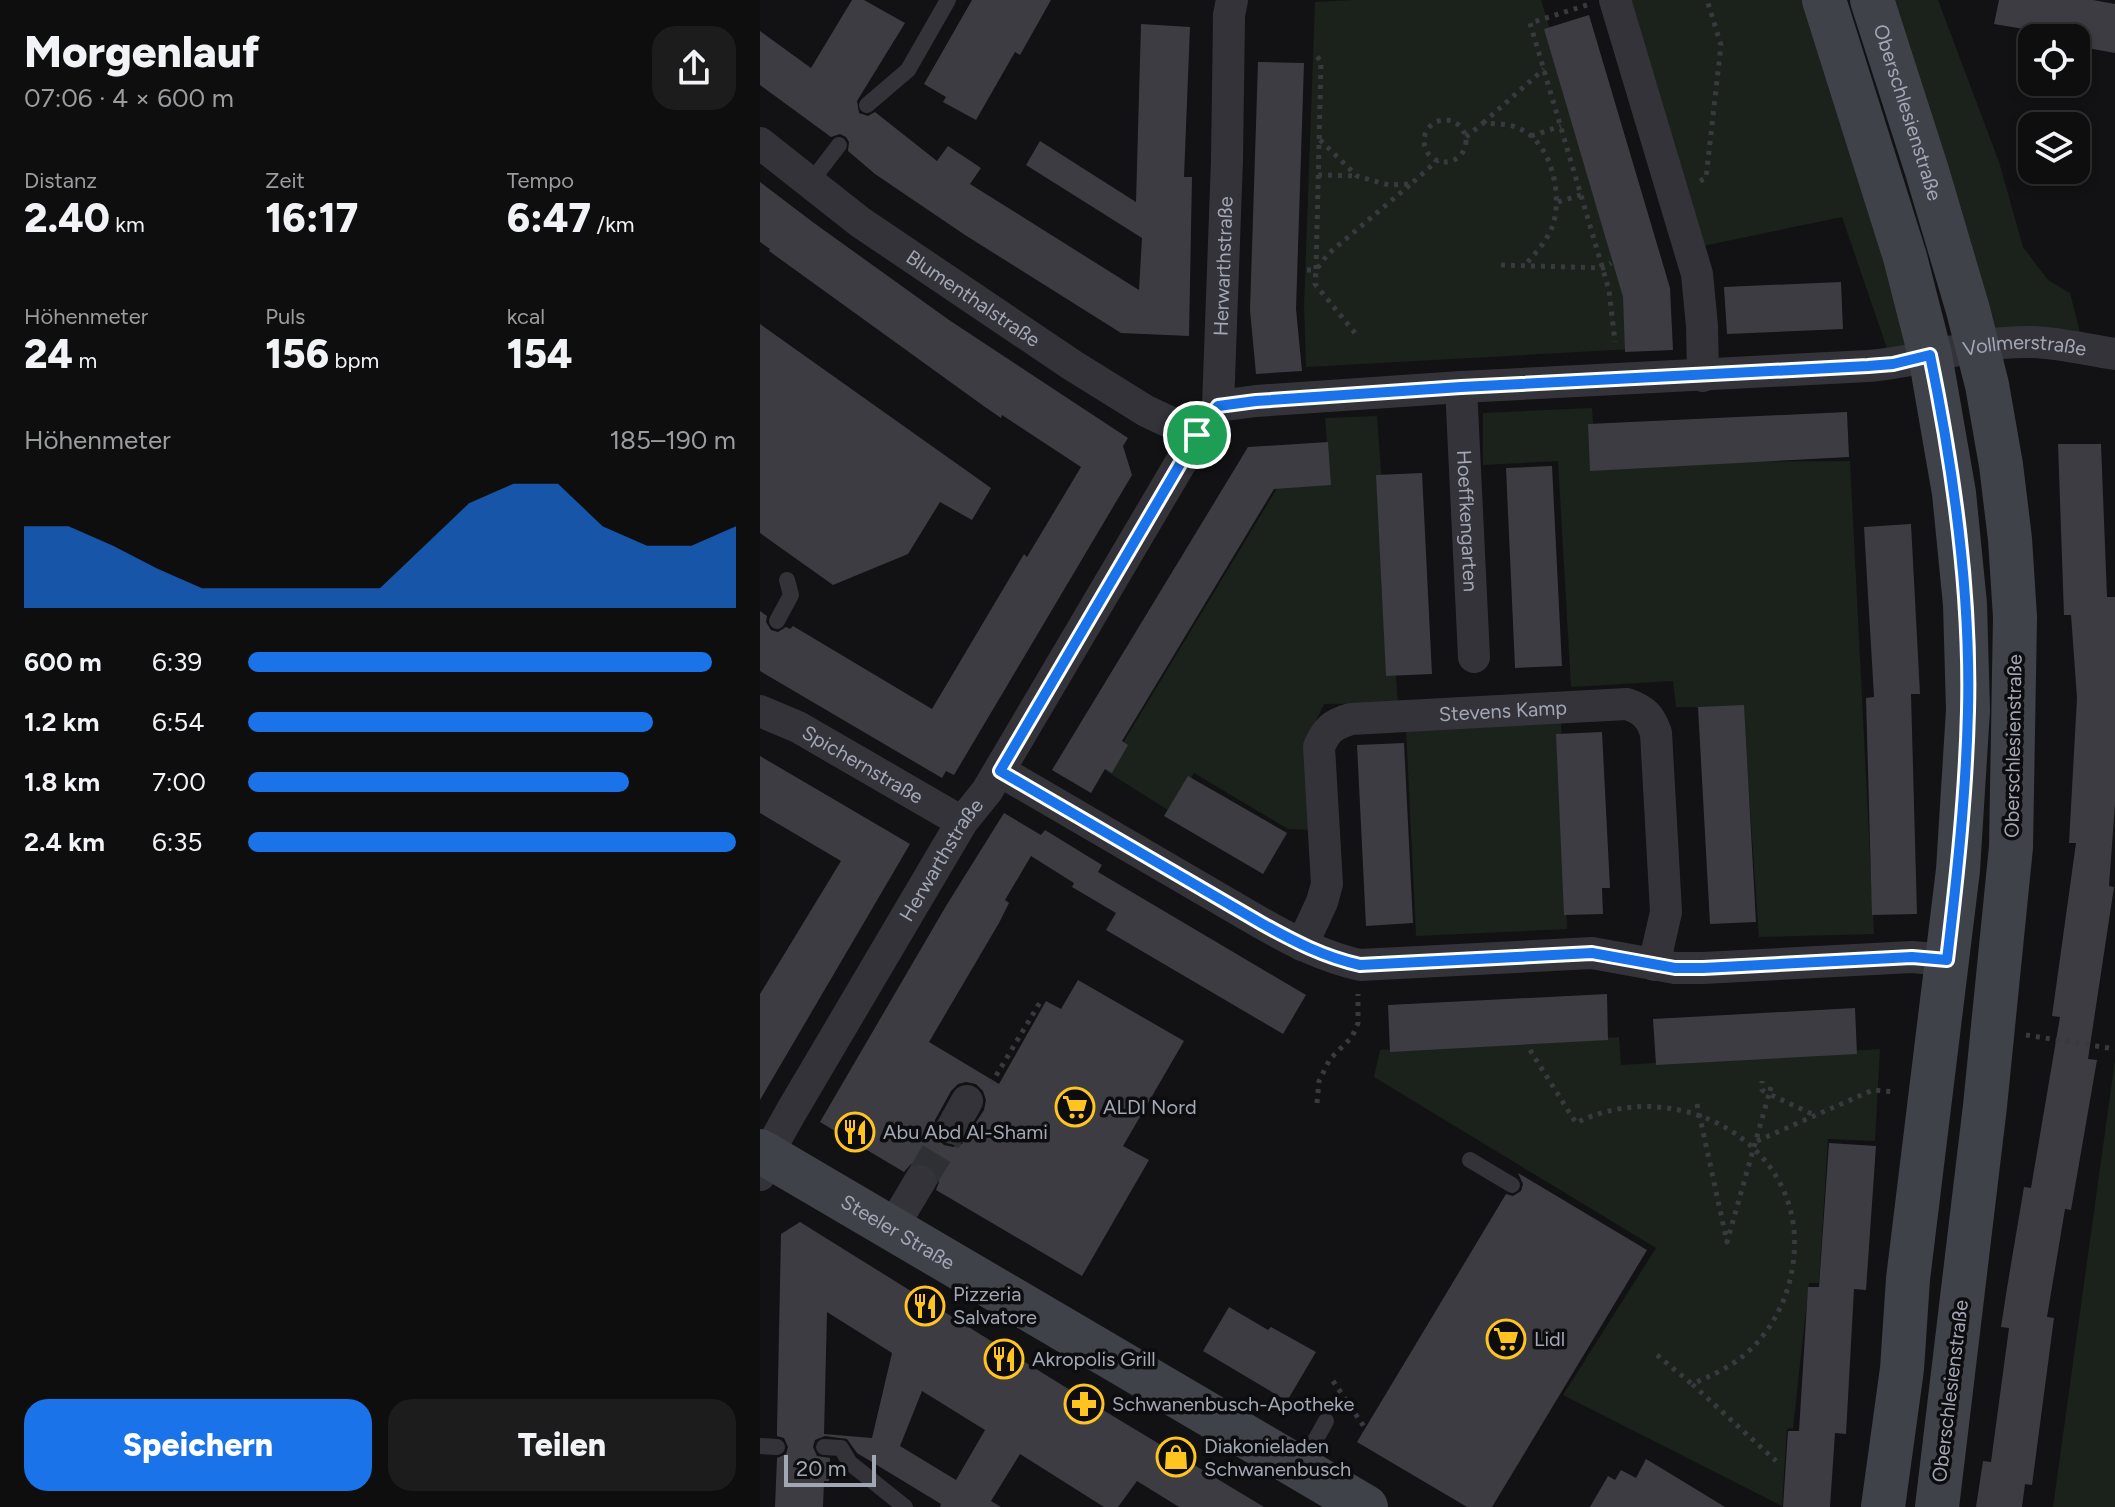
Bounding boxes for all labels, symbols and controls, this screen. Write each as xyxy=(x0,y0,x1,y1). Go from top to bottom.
street label: Oberschlesienstraße xyxy=(1869,21,1947,203)
map controls xyxy=(2018,24,2090,184)
button: locate xyxy=(2018,24,2090,96)
text: Morgenlauf xyxy=(24,25,260,78)
button: share xyxy=(652,26,736,110)
text: 07:06 · 4 × 600 m xyxy=(24,82,234,114)
button: layers xyxy=(2018,112,2090,184)
text: Distanz xyxy=(24,167,97,194)
text: Zeit xyxy=(265,167,305,194)
text: Tempo xyxy=(507,167,574,194)
text: 2.40 xyxy=(24,194,110,242)
text: 16:17 xyxy=(265,194,358,242)
text: 6:47 xyxy=(507,194,591,242)
street label: Herwarthstraße xyxy=(1209,196,1238,337)
text: km xyxy=(110,211,145,238)
text: /km xyxy=(591,211,635,238)
street label: Blumenthalstraße xyxy=(902,245,1045,352)
text: Höhenmeter xyxy=(24,303,148,330)
text: Puls xyxy=(265,303,305,330)
text: kcal xyxy=(507,303,545,330)
text: 24 xyxy=(24,330,73,378)
text: 156 xyxy=(265,330,329,378)
text: 154 xyxy=(507,330,573,378)
street label: Vollmerstraße xyxy=(1961,330,2089,361)
text: m xyxy=(73,347,97,374)
text: bpm xyxy=(329,347,379,374)
pin xyxy=(1163,401,1231,469)
icon: arrive xyxy=(1175,413,1219,457)
text: Höhenmeter xyxy=(24,424,171,456)
text: 185–190 m xyxy=(609,424,736,456)
street label: Hoeffkengarten xyxy=(1452,449,1483,592)
text: 600 m xyxy=(24,646,102,678)
text: 6:39 xyxy=(152,646,202,678)
street label: Oberschlesienstraße xyxy=(1999,654,2027,838)
street label: Stevens Kamp xyxy=(1438,695,1567,726)
text: 1.2 km xyxy=(24,706,99,738)
text: 6:54 xyxy=(152,706,204,738)
street label: Spichernstraße xyxy=(798,720,927,809)
text: 1.8 km xyxy=(24,766,100,798)
text: 7:00 xyxy=(152,766,206,798)
street label: Herwarthstraße xyxy=(894,793,988,925)
text: 2.4 km xyxy=(24,826,105,858)
text: 6:35 xyxy=(152,826,202,858)
supermarket icon: ALDI Nord xyxy=(1054,1086,1096,1128)
place label: ALDI Nord xyxy=(1103,1095,1197,1119)
restaurant icon: Abu Abd Al-Shami xyxy=(834,1111,876,1153)
place label: Abu Abd Al-Shami xyxy=(883,1120,1048,1144)
street label: Steeler Straße xyxy=(837,1189,959,1275)
place label: Pizzeria Salvatore xyxy=(953,1282,1037,1329)
restaurant icon: Pizzeria Salvatore xyxy=(904,1285,946,1327)
street label: Oberschlesienstraße xyxy=(1927,1298,1973,1484)
supermarket icon: Lidl xyxy=(1485,1318,1527,1360)
place label: Lidl xyxy=(1534,1327,1565,1351)
restaurant icon: Akropolis Grill xyxy=(983,1338,1025,1380)
place label: Akropolis Grill xyxy=(1032,1347,1156,1371)
pharmacy icon: Schwanenbusch-Apotheke xyxy=(1063,1383,1105,1425)
place label: Schwanenbusch-Apotheke xyxy=(1112,1392,1355,1416)
button: Speichern xyxy=(24,1399,372,1491)
button: Teilen xyxy=(388,1399,736,1491)
place label: Diakonieladen Schwanenbusch xyxy=(1204,1434,1351,1481)
shop icon: Diakonieladen Schwanenbusch xyxy=(1155,1436,1197,1478)
scale bar xyxy=(784,1451,876,1487)
text: 20 m xyxy=(796,1455,847,1482)

